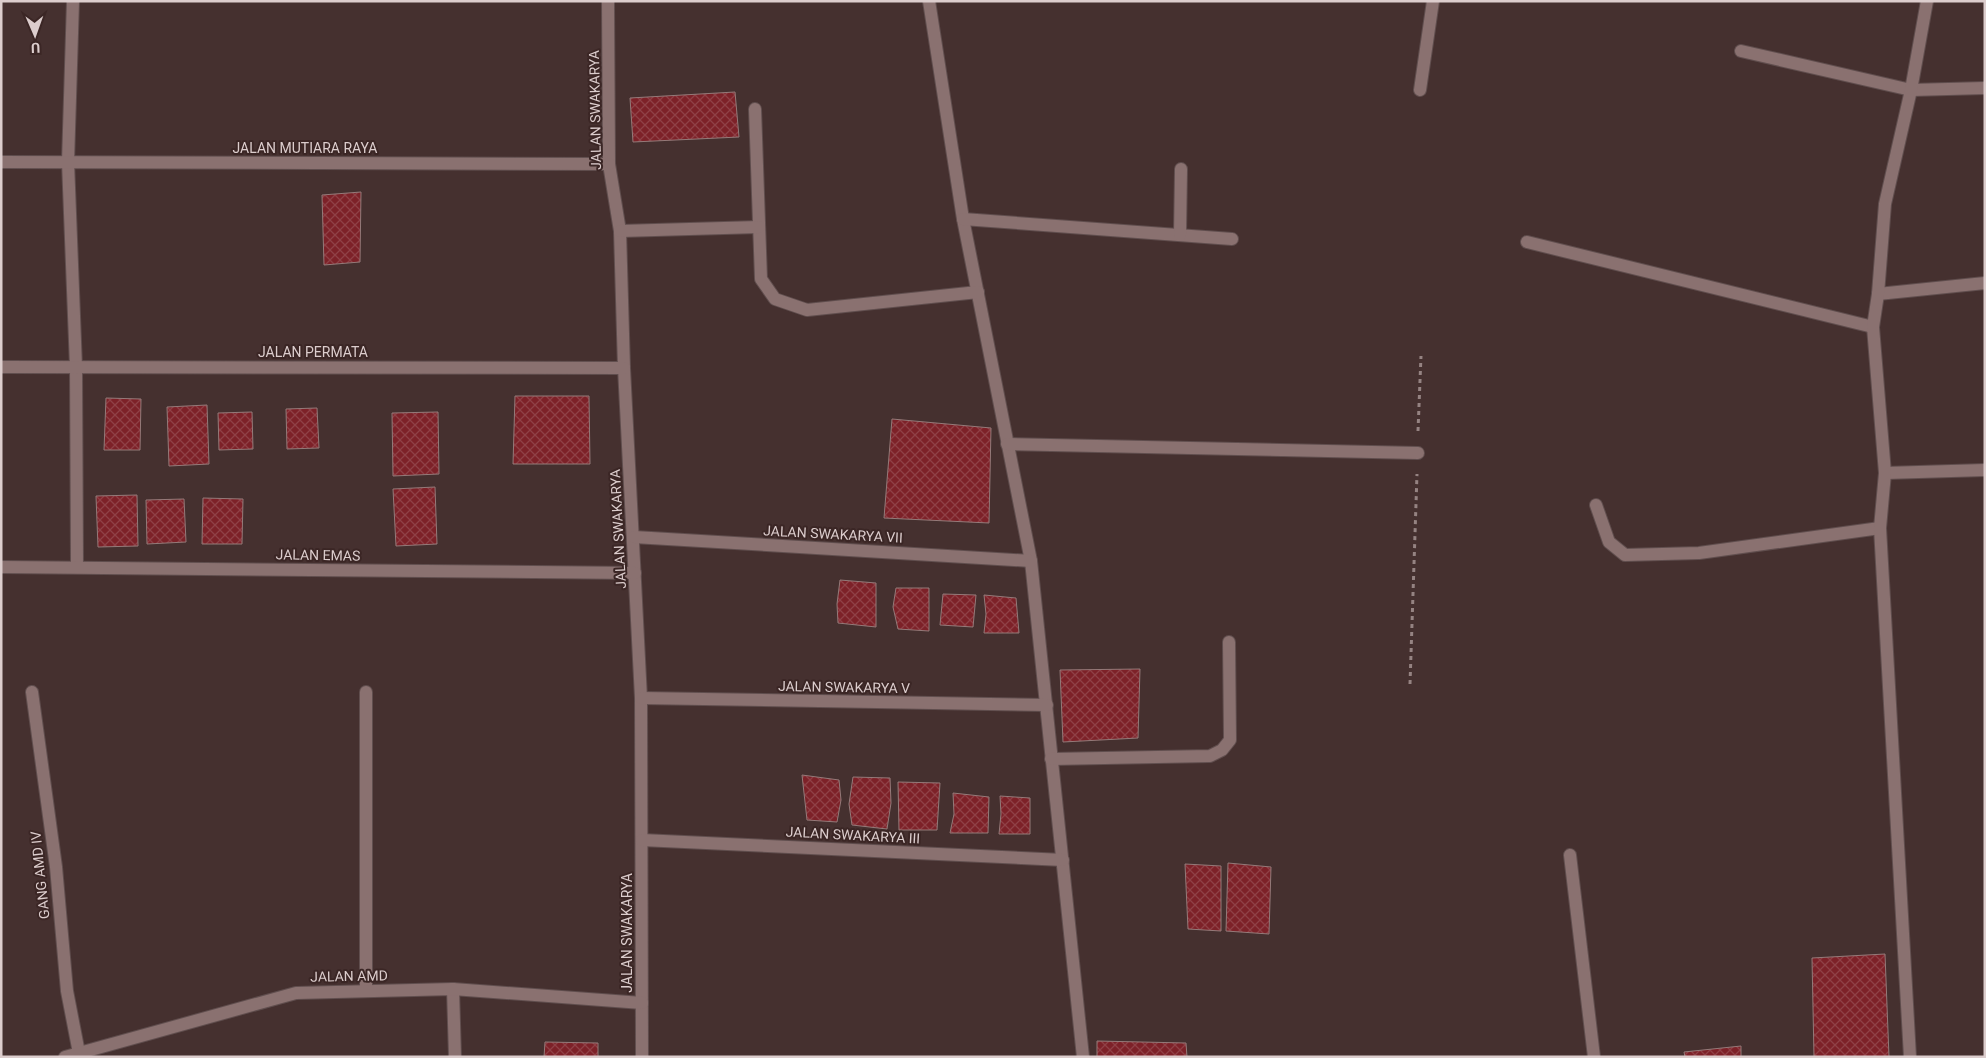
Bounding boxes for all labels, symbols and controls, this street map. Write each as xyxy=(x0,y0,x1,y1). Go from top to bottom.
north arrow xyxy=(10,10,60,60)
text: U xyxy=(31,40,40,56)
street label: JALAN SWAKARYA xyxy=(586,50,604,170)
street label: JALAN MUTIARA RAYA xyxy=(233,140,377,156)
street label: JALAN PERMATA xyxy=(258,344,368,360)
street label: JALAN SWAKARYA xyxy=(607,469,629,589)
street label: JALAN SWAKARYA VII xyxy=(763,522,903,546)
street label: JALAN EMAS xyxy=(276,546,360,564)
street label: JALAN SWAKARYA V xyxy=(778,678,910,696)
street label: JALAN SWAKARYA III xyxy=(785,823,921,847)
street label: GANG AMD IV xyxy=(27,830,53,920)
street label: JALAN SWAKARYA xyxy=(619,873,635,993)
street label: JALAN AMD xyxy=(310,967,388,985)

